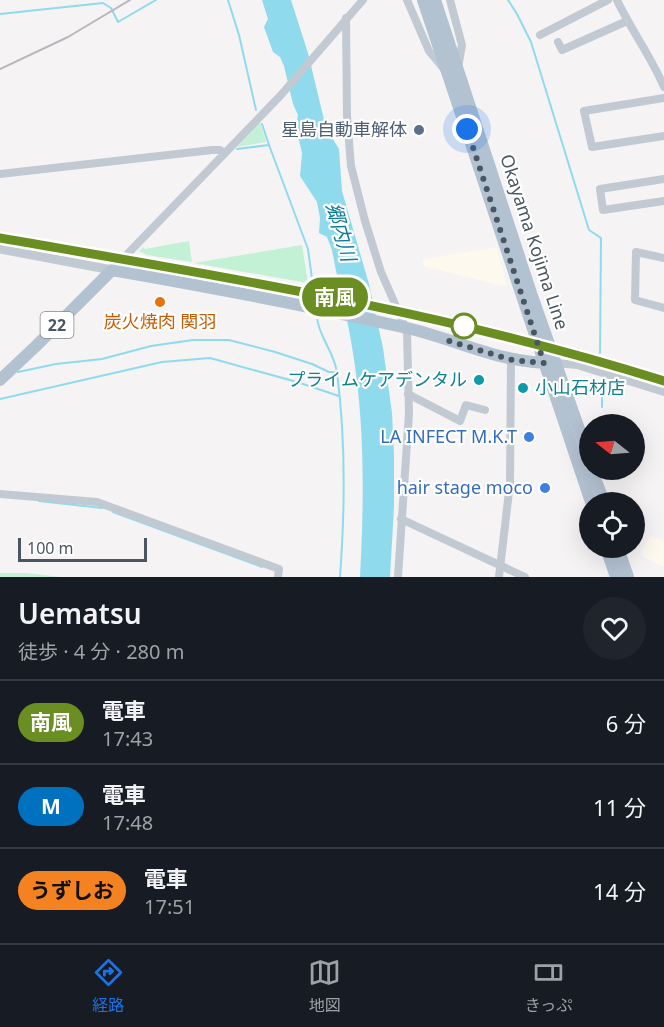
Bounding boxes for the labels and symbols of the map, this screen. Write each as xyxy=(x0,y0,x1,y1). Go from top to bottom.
your location xyxy=(452,114,482,144)
place label: 星島自動車解体 xyxy=(281,117,407,141)
marker: 星島自動車解体 xyxy=(412,123,426,137)
street label: Okayama Kojima Line xyxy=(495,151,575,332)
water label: 郷内川 xyxy=(320,199,363,266)
line badge: 南風 xyxy=(308,278,362,316)
marker: 炭火焼肉 関羽 xyxy=(153,295,167,309)
place label: 炭火焼肉 関羽 xyxy=(104,309,216,333)
road number: 22 xyxy=(40,312,74,338)
unlabelled marker xyxy=(451,313,477,339)
place label: プライムケアデンタル xyxy=(287,367,467,391)
marker: プライムケアデンタル xyxy=(472,373,486,387)
place label: 小山石材店 xyxy=(535,375,625,399)
marker: 小山石材店 xyxy=(516,381,530,395)
north arrow xyxy=(579,414,645,480)
place label: LA INFECT M.K.T xyxy=(380,424,517,448)
marker: LA INFECT M.K.T xyxy=(522,430,536,444)
place label: hair stage moco xyxy=(397,475,533,499)
marker: hair stage moco xyxy=(538,481,552,495)
scale bar xyxy=(18,535,147,562)

